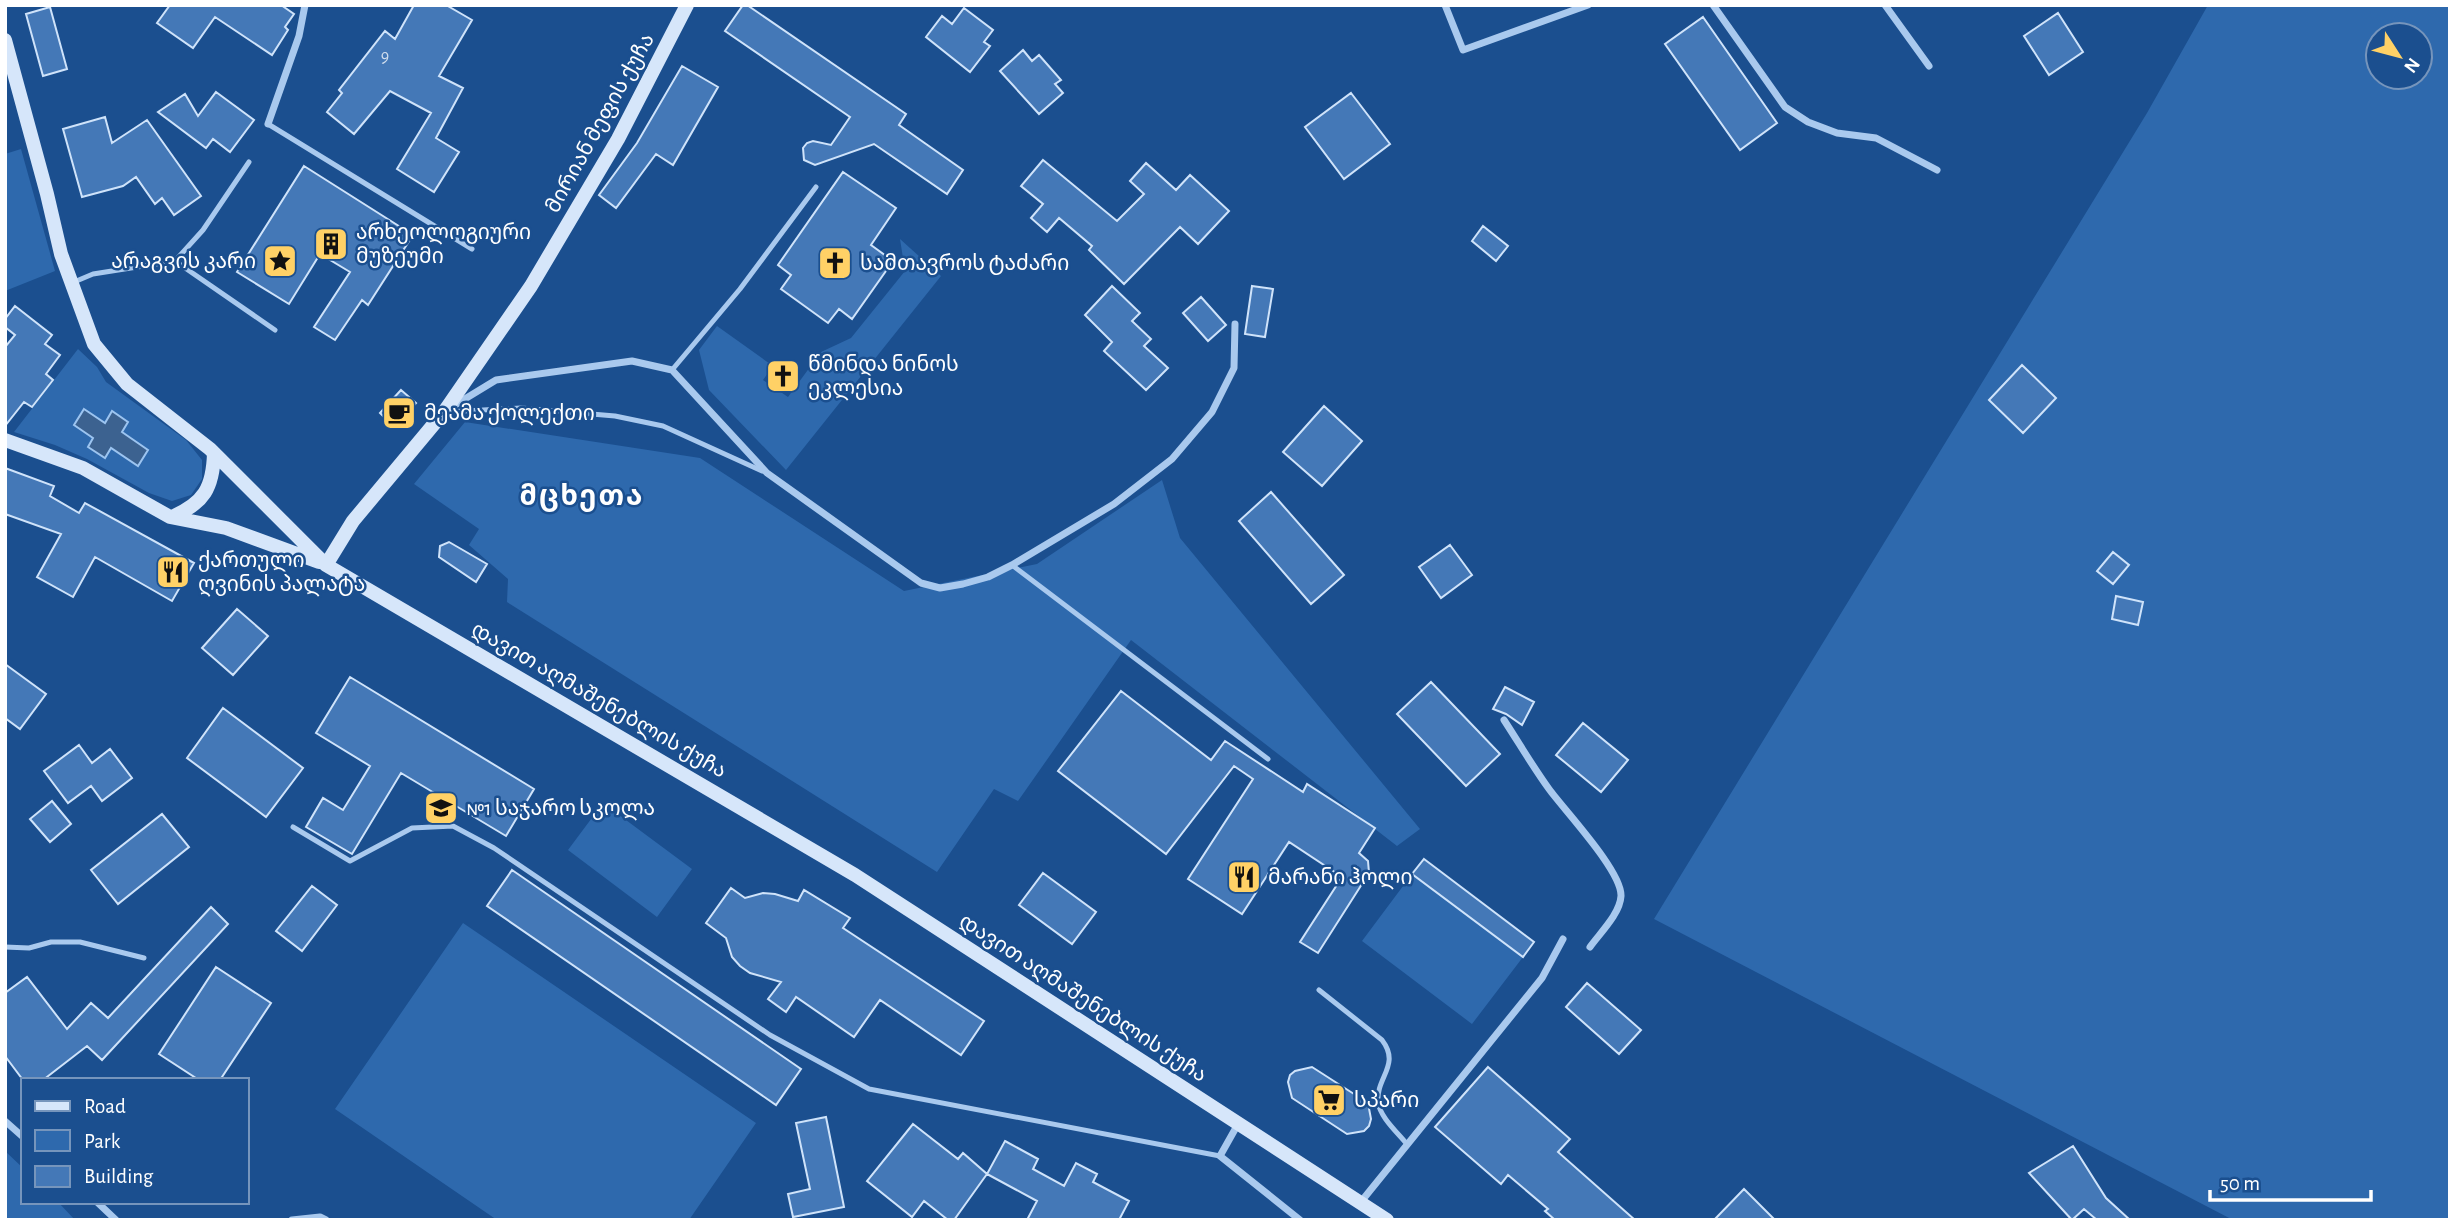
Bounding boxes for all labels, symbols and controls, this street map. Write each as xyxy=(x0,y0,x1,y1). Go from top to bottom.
north arrow xyxy=(2364,21,2434,91)
street label: მირიან მეფის ქუჩა xyxy=(542,30,659,217)
house number: 9 xyxy=(381,48,389,66)
text: N xyxy=(2400,54,2423,76)
place label: არხეოლოგიური მუზეუმი xyxy=(356,222,531,268)
building icon: არხეოლოგიური მუზეუმი xyxy=(312,225,350,263)
place icon: არაგვის კარი xyxy=(261,242,299,280)
church icon: სამთავროს ტაძარი xyxy=(816,244,854,282)
place label: არაგვის კარი xyxy=(111,251,256,273)
place label: სამთავროს ტაძარი xyxy=(860,253,1069,275)
place label: წმინდა ნინოს ეკლესია xyxy=(808,354,959,401)
church icon: წმინდა ნინოს ეკლესია xyxy=(764,357,802,395)
cafe icon: მეამა ქოლექთი xyxy=(380,394,418,432)
place label: მეამა ქოლექთი xyxy=(424,403,595,426)
district label: მცხეთა xyxy=(520,483,644,512)
place label: ქართული ღვინის პალატა xyxy=(198,550,365,597)
restaurant icon: ქართული ღვინის პალატა xyxy=(154,553,192,591)
street label: დავით აღმაშენებლის ქუჩა xyxy=(467,618,730,783)
school or university icon: №1 საჯარო სკოლა xyxy=(422,789,460,827)
place label: №1 საჯარო სკოლა xyxy=(466,798,655,821)
restaurant icon: მარანი ჰოლი xyxy=(1225,858,1263,896)
place label: მარანი ჰოლი xyxy=(1268,867,1413,890)
street label: დავით აღმაშენებლის ქუჩა xyxy=(954,910,1211,1088)
legend xyxy=(21,1078,248,1204)
supermarket icon: სპარი xyxy=(1310,1081,1348,1119)
place label: სპარი xyxy=(1354,1090,1419,1111)
text: Road xyxy=(84,1096,126,1117)
text: Park xyxy=(84,1131,121,1152)
scale bar xyxy=(2210,1158,2371,1202)
text: Building xyxy=(84,1166,154,1187)
text: 50 m xyxy=(2220,1173,2260,1194)

